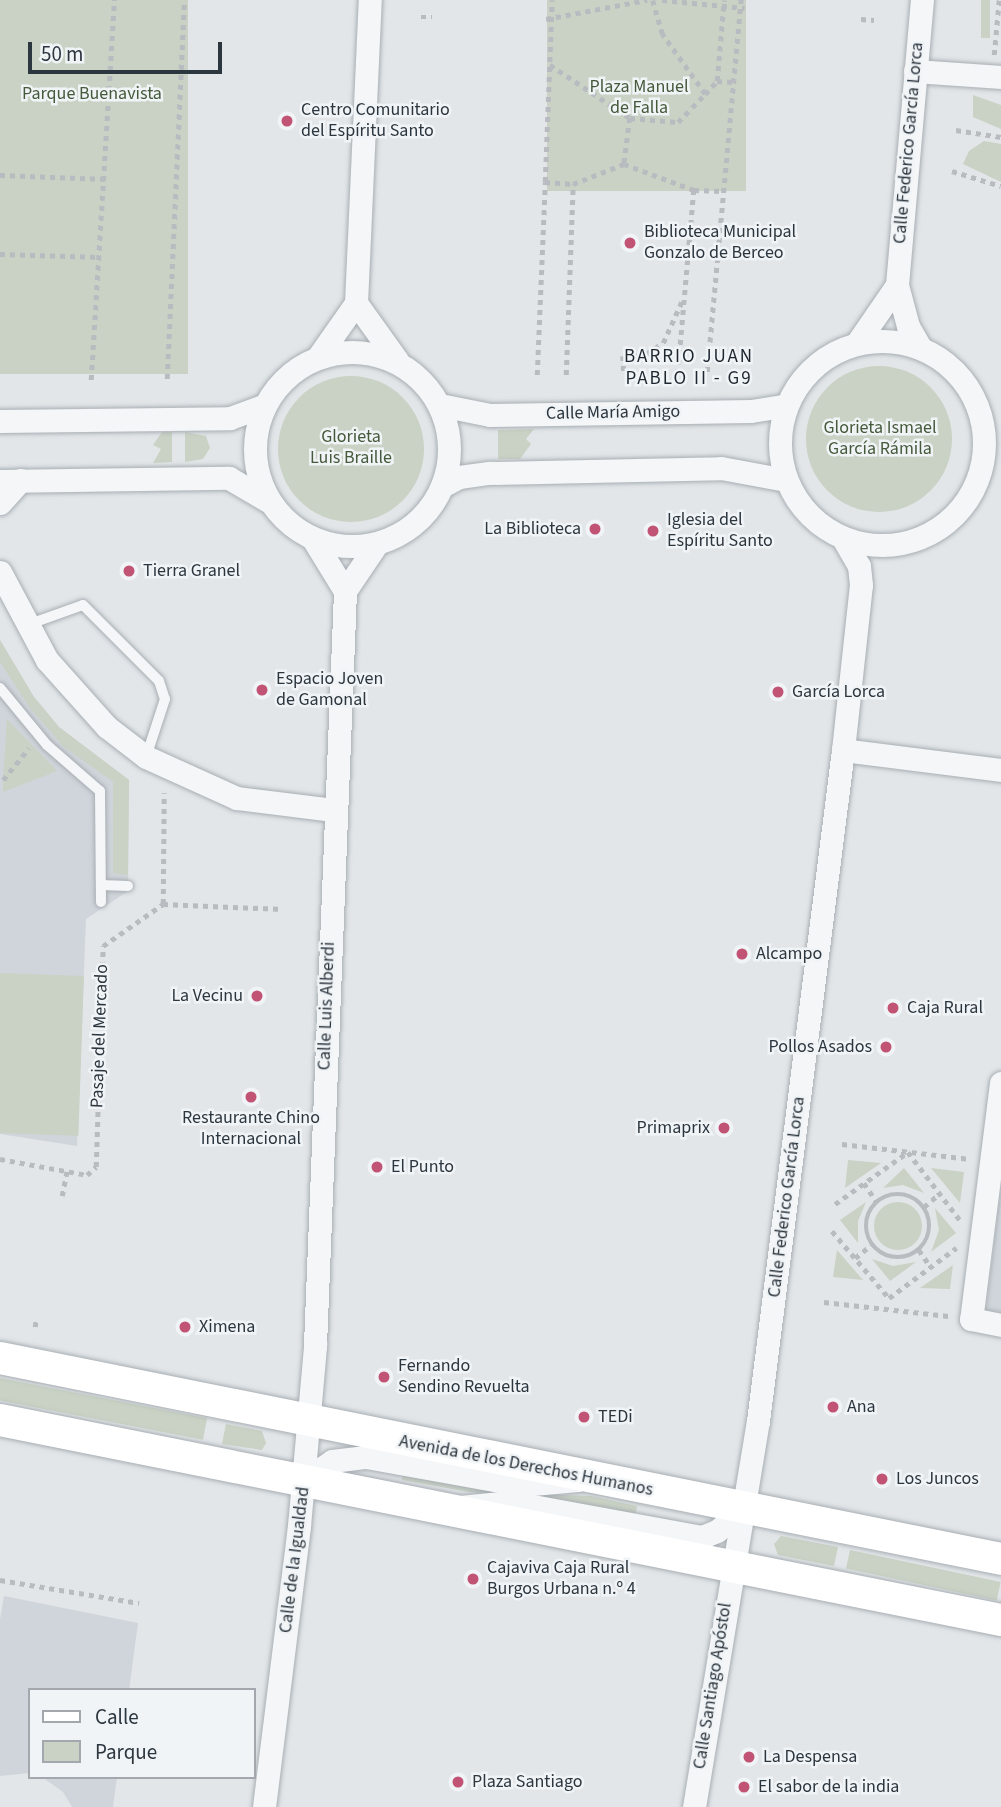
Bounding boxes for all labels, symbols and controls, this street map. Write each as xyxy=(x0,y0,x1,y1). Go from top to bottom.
scale bar xyxy=(32,28,226,72)
text: 50 m xyxy=(41,39,83,69)
street label: Calle Federico García Lorca xyxy=(889,41,929,245)
park label: Plaza Manuel de Falla xyxy=(589,77,689,119)
park label: Parque Buenavista xyxy=(22,83,162,105)
place label: Centro Comunitario del Espíritu Santo xyxy=(301,100,450,142)
marker: Centro Comunitario del Espíritu Santo xyxy=(279,113,295,129)
place label: Biblioteca Municipal Gonzalo de Berceo xyxy=(644,222,796,264)
marker: Biblioteca Municipal Gonzalo de Berceo xyxy=(622,235,638,251)
district label: BARRIO JUAN PABLO II - G9 xyxy=(625,346,753,390)
street label: Calle María Amigo xyxy=(546,401,680,425)
park label: Glorieta Ismael García Rámila xyxy=(823,418,937,460)
park label: Glorieta Luis Braille xyxy=(310,427,392,470)
place label: Iglesia del Espíritu Santo xyxy=(667,510,773,552)
place label: La Biblioteca xyxy=(484,518,581,540)
marker: La Biblioteca xyxy=(587,521,603,537)
marker: Iglesia del Espíritu Santo xyxy=(645,523,661,539)
place label: Tierra Granel xyxy=(143,560,240,582)
marker: Tierra Granel xyxy=(121,563,137,579)
place label: Espacio Joven de Gamonal xyxy=(276,669,383,712)
place label: García Lorca xyxy=(792,681,885,703)
marker: Espacio Joven de Gamonal xyxy=(254,682,270,698)
marker: García Lorca xyxy=(770,684,786,700)
street label: Calle Luis Alberdi xyxy=(314,941,340,1071)
place label: Alcampo xyxy=(756,943,822,965)
marker: Alcampo xyxy=(734,946,750,962)
street label: Pasaje del Mercado xyxy=(87,964,113,1108)
place label: La Vecinu xyxy=(171,985,243,1007)
marker: La Vecinu xyxy=(249,988,265,1004)
place label: Caja Rural xyxy=(907,997,983,1019)
marker: Caja Rural xyxy=(885,1000,901,1016)
place label: Pollos Asados xyxy=(768,1036,872,1058)
marker: Pollos Asados xyxy=(878,1039,894,1055)
marker: Restaurante Chino Internacional xyxy=(243,1089,259,1105)
street label: Calle Federico García Lorca xyxy=(764,1095,810,1299)
place label: Restaurante Chino Internacional xyxy=(182,1108,320,1150)
place label: Primaprix xyxy=(636,1117,710,1139)
marker: Primaprix xyxy=(716,1120,732,1136)
place label: El Punto xyxy=(391,1156,454,1178)
marker: El Punto xyxy=(369,1159,385,1175)
place label: Ximena xyxy=(199,1316,255,1338)
marker: Ximena xyxy=(177,1319,193,1335)
place label: Fernando Sendino Revuelta xyxy=(398,1356,530,1398)
marker: Fernando Sendino Revuelta xyxy=(376,1369,392,1385)
place label: Ana xyxy=(847,1396,876,1418)
marker: Ana xyxy=(825,1399,841,1415)
place label: TEDi xyxy=(598,1406,633,1428)
marker: TEDi xyxy=(576,1409,592,1425)
street label: Avenida de los Derechos Humanos xyxy=(397,1431,655,1501)
place label: Los Juncos xyxy=(896,1468,979,1490)
marker: Los Juncos xyxy=(874,1471,890,1487)
street label: Calle de la Igualdad xyxy=(275,1486,315,1634)
place label: Cajaviva Caja Rural Burgos Urbana n.º 4 xyxy=(487,1558,636,1600)
marker: Cajaviva Caja Rural Burgos Urbana n.º 4 xyxy=(465,1571,481,1587)
street label: Calle Santiago Apóstol xyxy=(689,1601,737,1771)
legend xyxy=(28,1688,256,1779)
text: Calle xyxy=(95,1702,139,1732)
text: Parque xyxy=(95,1737,157,1767)
place label: La Despensa xyxy=(763,1746,857,1768)
marker: La Despensa xyxy=(741,1749,757,1765)
place label: Plaza Santiago xyxy=(472,1771,582,1793)
marker: Plaza Santiago xyxy=(450,1774,466,1790)
place label: El sabor de la india xyxy=(758,1776,899,1798)
marker: El sabor de la india xyxy=(736,1779,752,1795)

